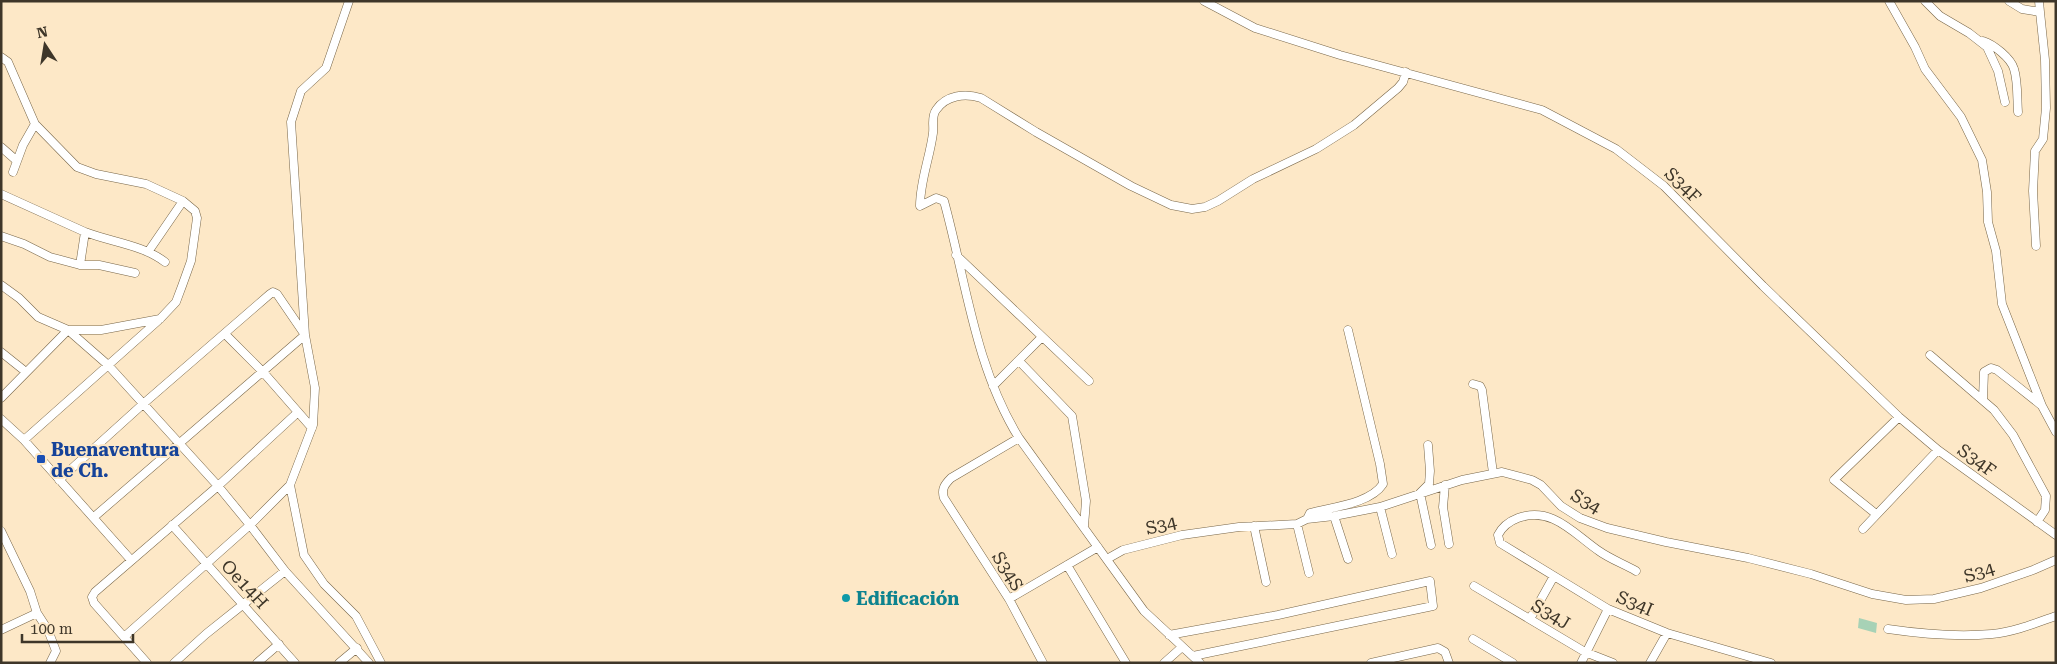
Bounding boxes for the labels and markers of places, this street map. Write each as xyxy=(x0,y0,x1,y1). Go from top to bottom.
place label: Buenaventura de Ch. xyxy=(51,439,180,481)
marker: Buenaventura de Ch. xyxy=(35,453,47,465)
place label: Edificación xyxy=(856,588,959,609)
marker: Edificación xyxy=(840,592,852,604)

